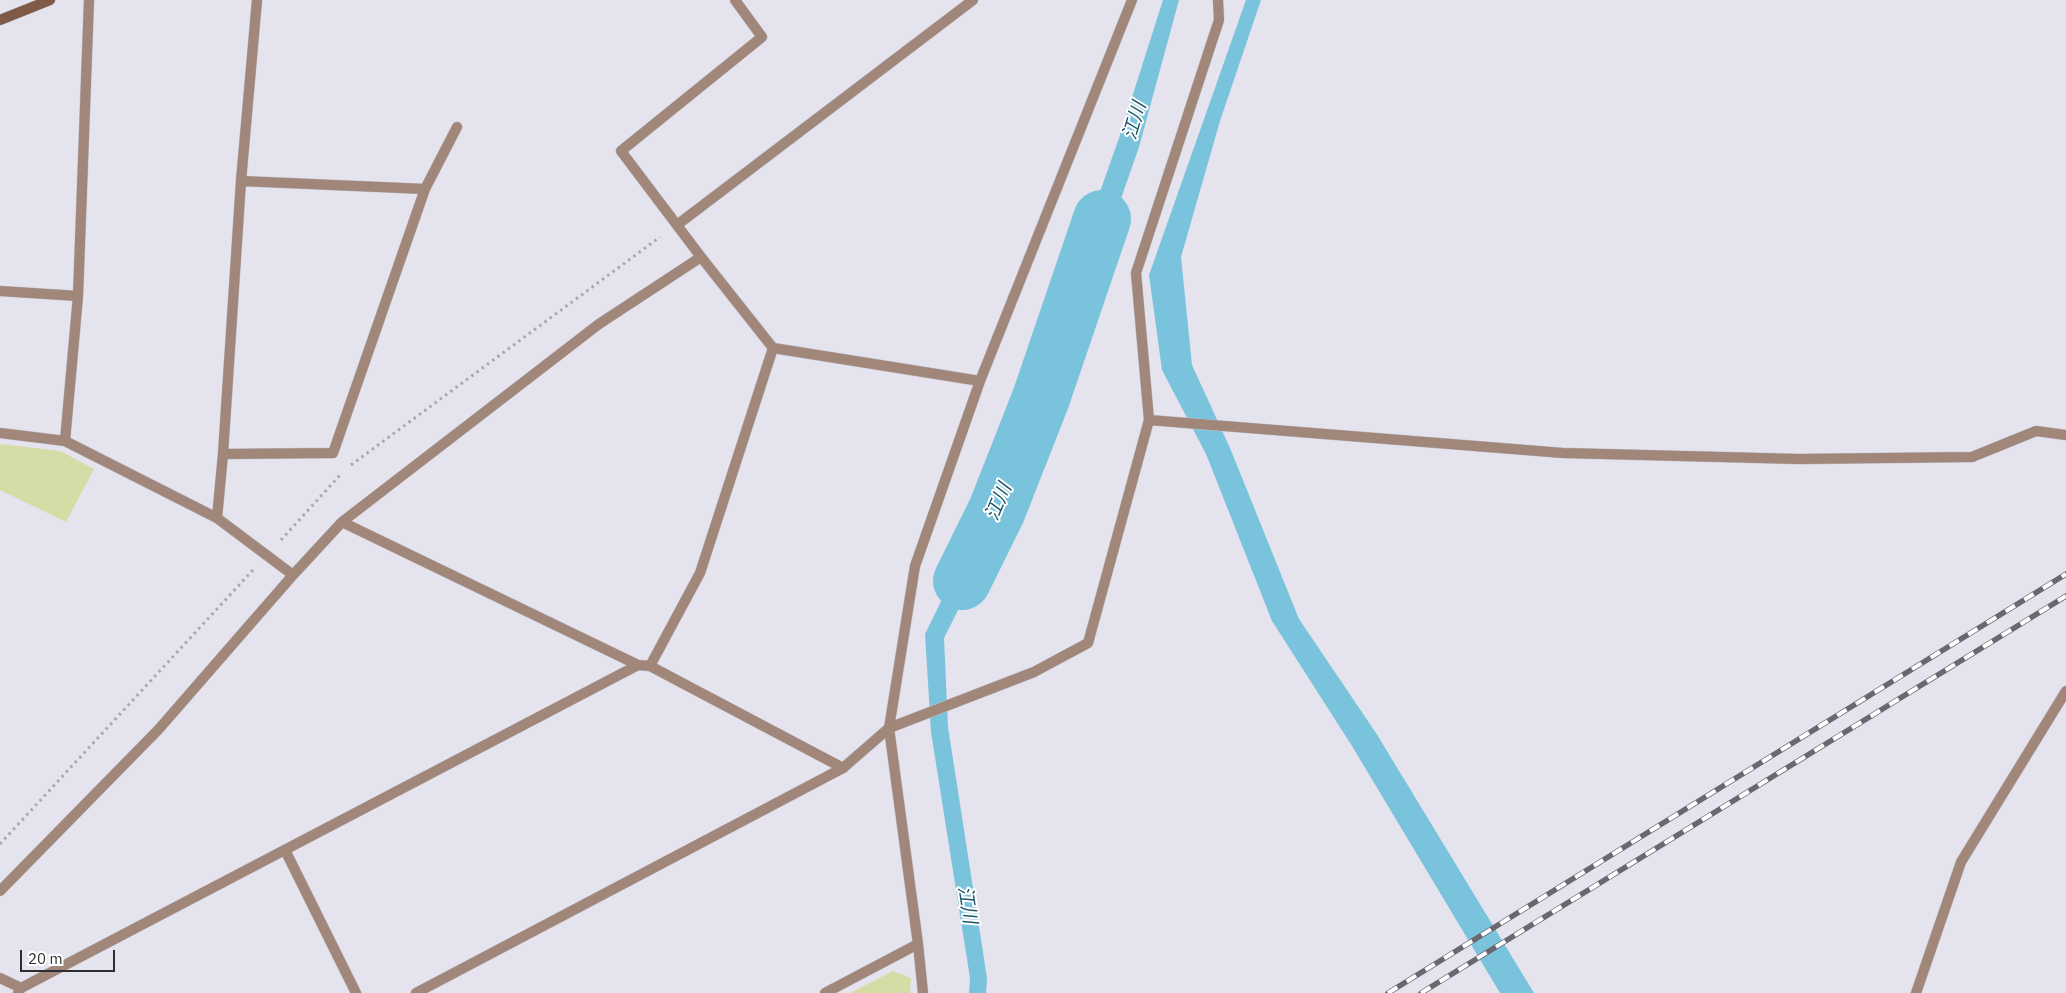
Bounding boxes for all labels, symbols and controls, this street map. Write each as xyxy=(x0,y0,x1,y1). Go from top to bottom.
water label: 江川 xyxy=(1119,99,1151,143)
water label: 江川 xyxy=(981,480,1017,524)
water label: 江川 xyxy=(953,884,981,926)
scale bar xyxy=(22,940,118,972)
text: 20 m xyxy=(28,949,63,968)

